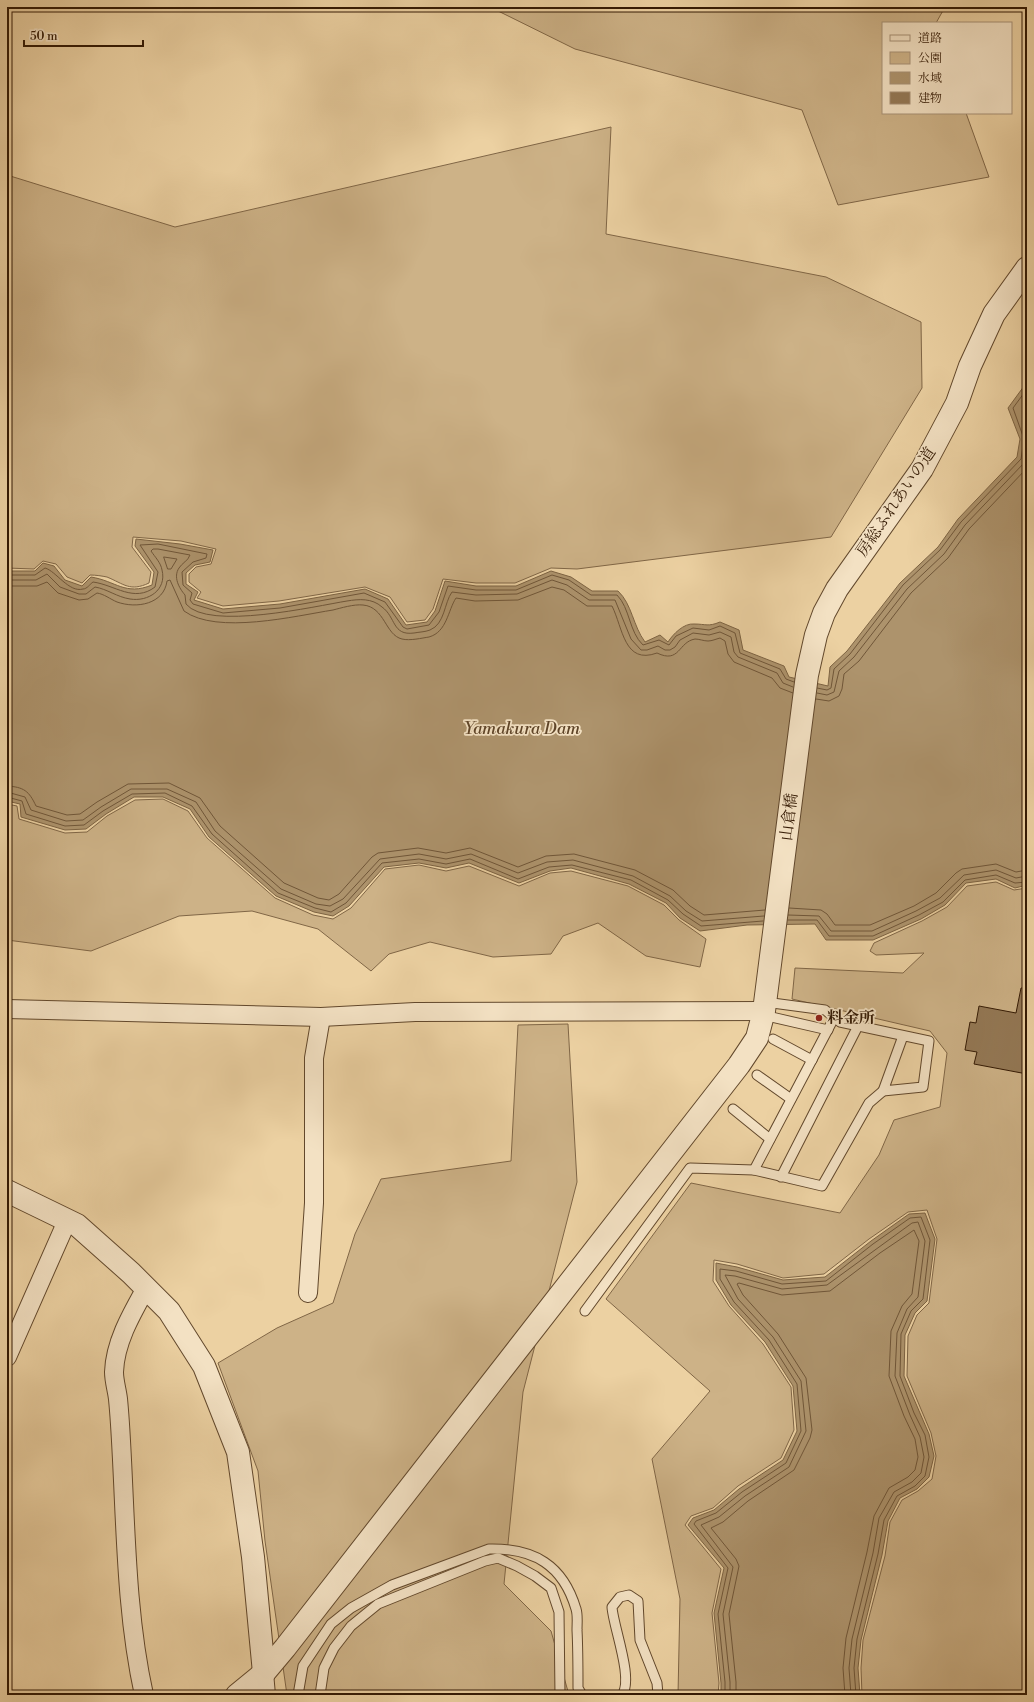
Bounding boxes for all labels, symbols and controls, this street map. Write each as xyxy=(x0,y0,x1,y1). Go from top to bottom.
scale bar xyxy=(24,22,143,48)
legend xyxy=(882,22,1012,114)
text: 50 m xyxy=(30,29,58,44)
text: 道路 xyxy=(918,31,942,46)
text: 公園 xyxy=(918,51,942,66)
text: 水域 xyxy=(918,71,942,86)
text: 建物 xyxy=(918,91,942,106)
street label: 房総ふれあいの道 xyxy=(852,443,940,561)
water label: Yamakura Dam xyxy=(464,718,580,740)
street label: 山倉橋 xyxy=(776,792,802,842)
place label: 料金所 xyxy=(827,1008,875,1028)
marker: 料金所 xyxy=(814,1013,824,1023)

